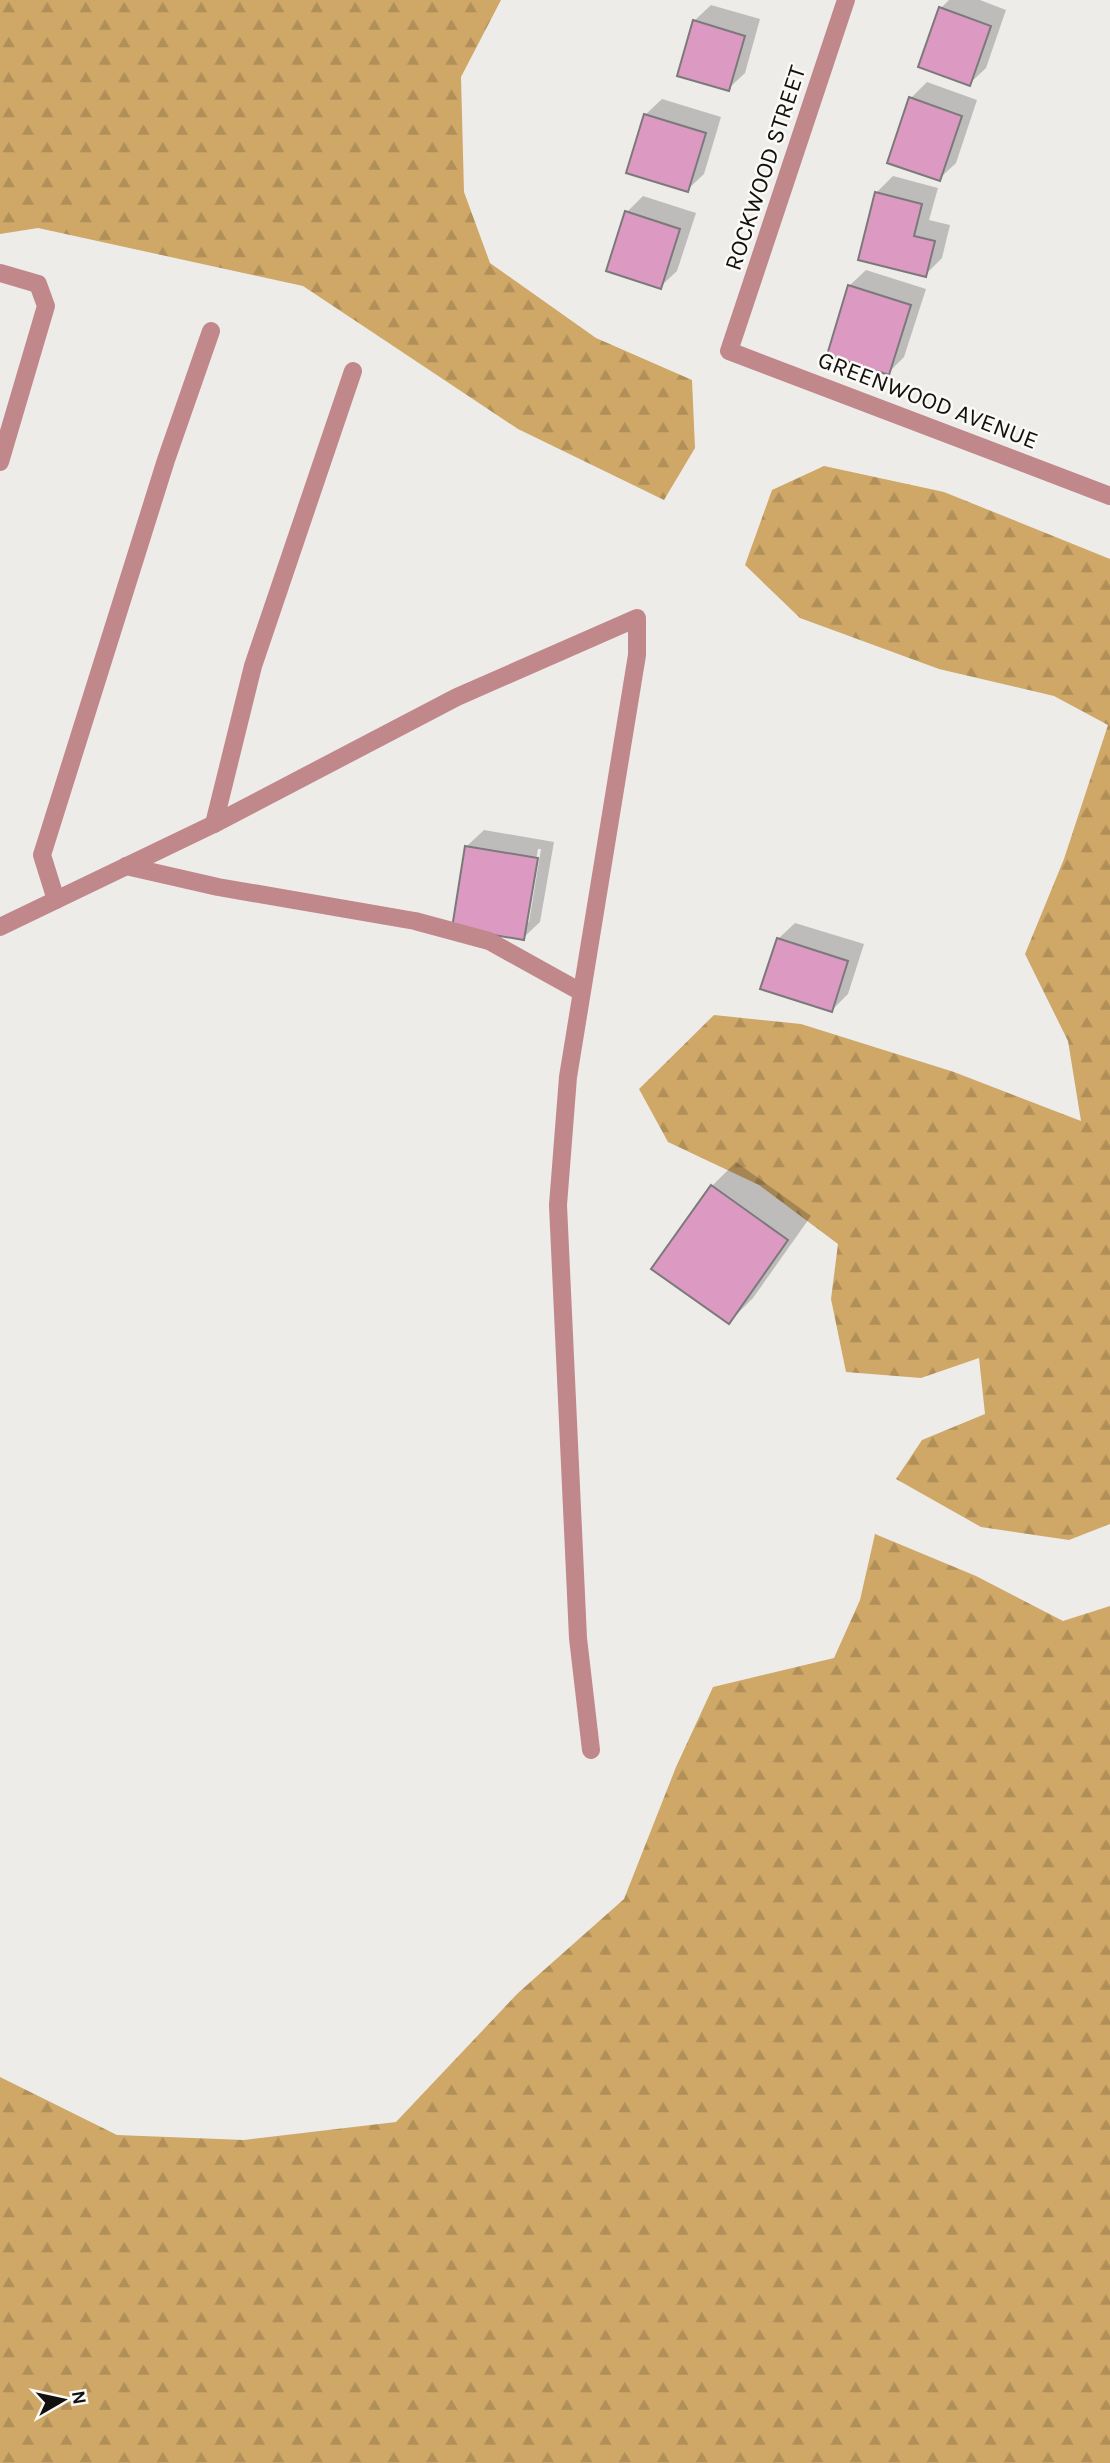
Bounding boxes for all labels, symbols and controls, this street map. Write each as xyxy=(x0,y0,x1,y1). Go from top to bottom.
street label: ROCKWOOD STREET xyxy=(719,62,811,274)
street label: GREENWOOD AVENUE xyxy=(814,345,1042,455)
north arrow xyxy=(28,2365,98,2435)
text: N xyxy=(67,2389,91,2406)

